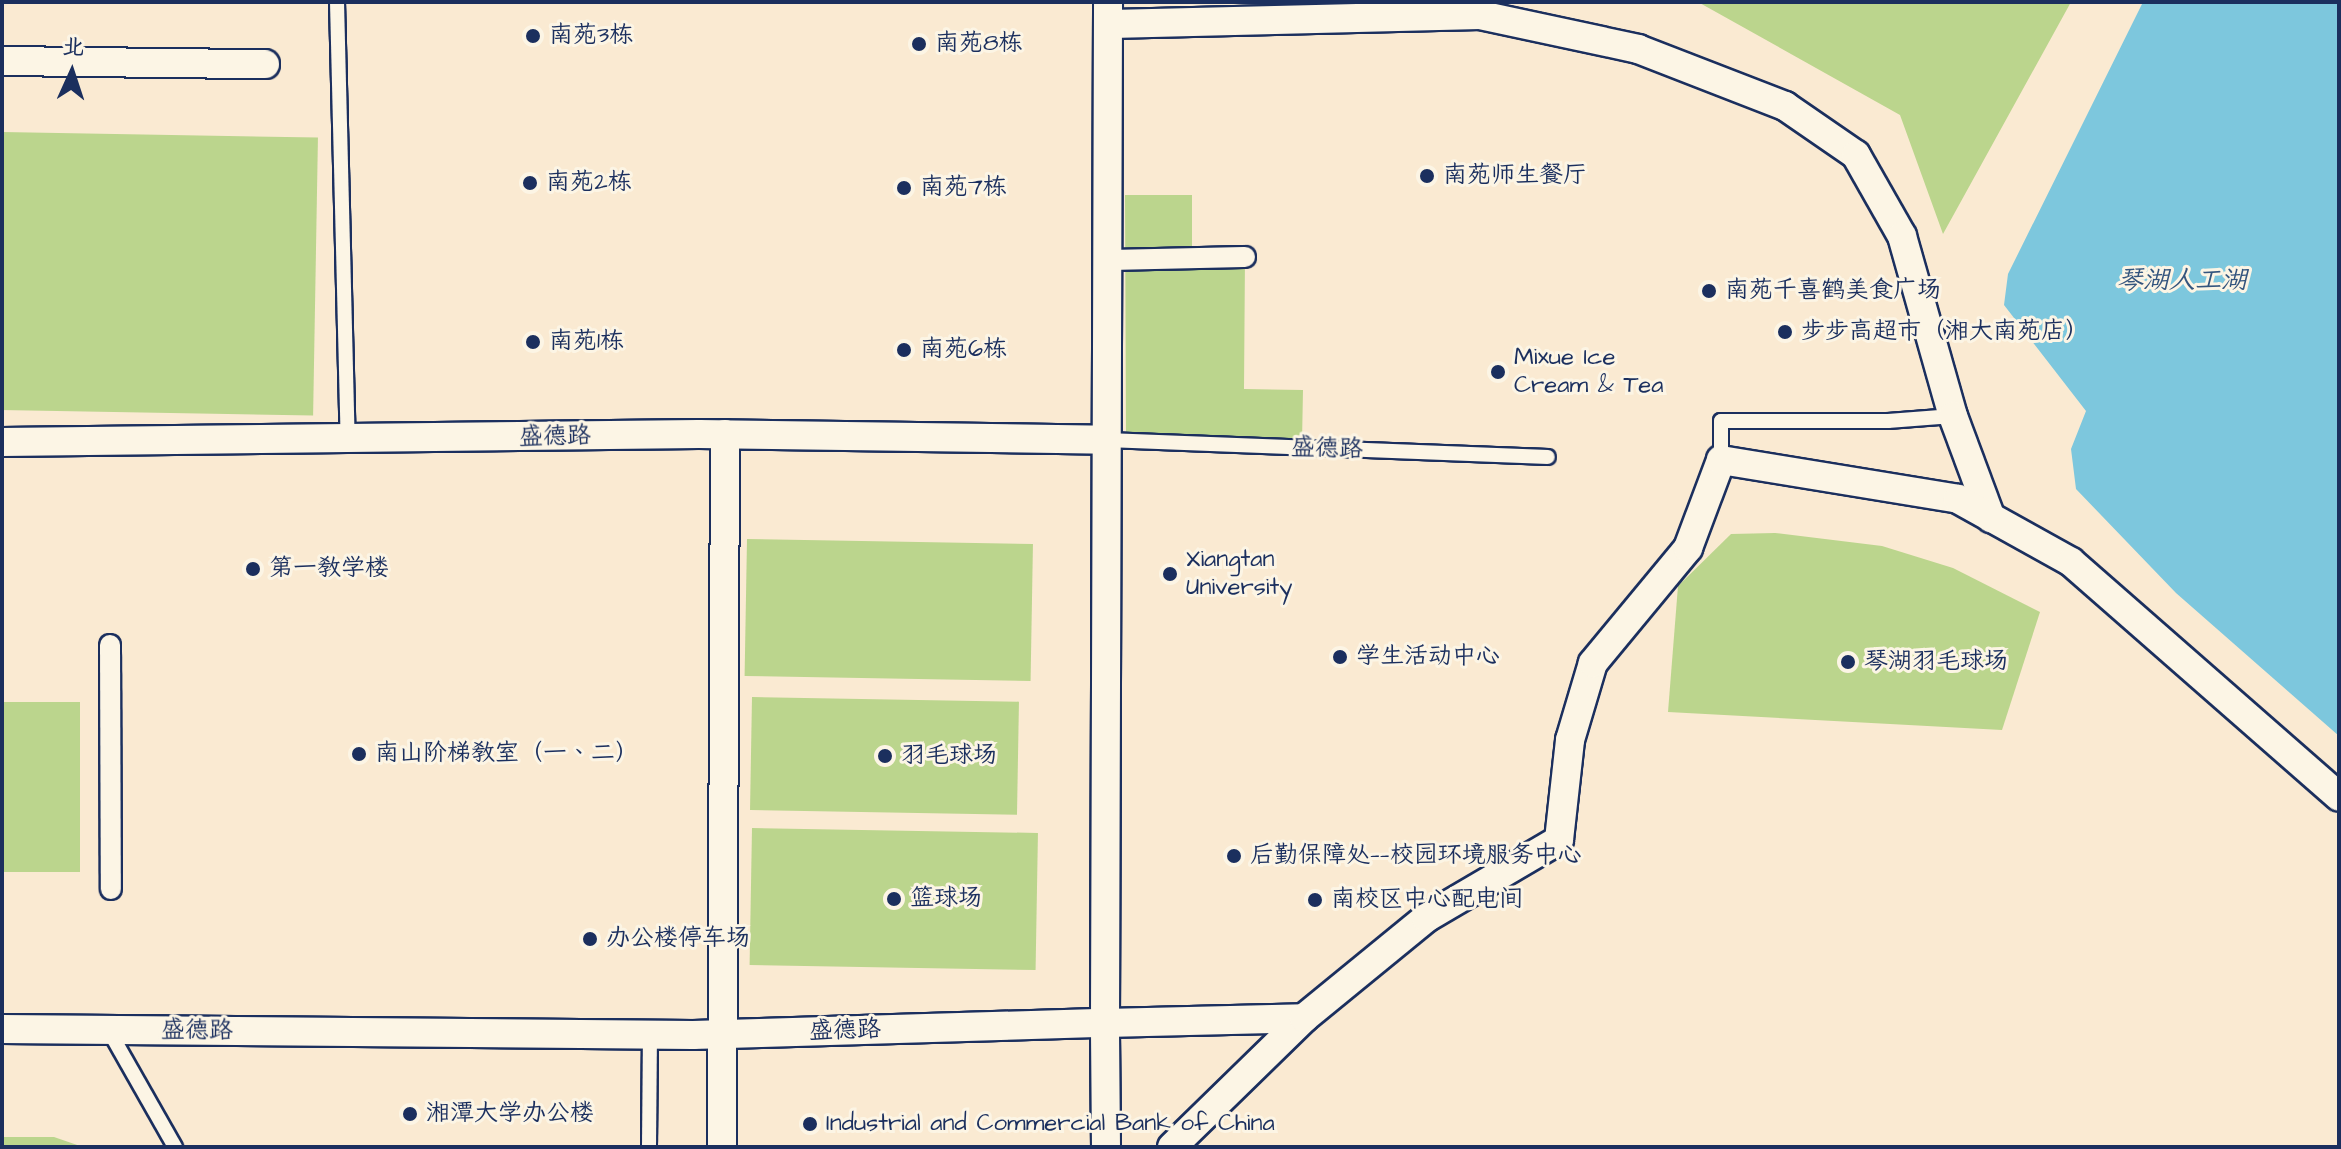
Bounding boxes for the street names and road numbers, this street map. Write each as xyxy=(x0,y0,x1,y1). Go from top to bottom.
street label: 盛德路 xyxy=(519,422,591,452)
street label: 盛德路 xyxy=(1291,433,1363,465)
street label: 盛德路 xyxy=(809,1015,881,1047)
street label: 盛德路 xyxy=(161,1016,233,1046)

